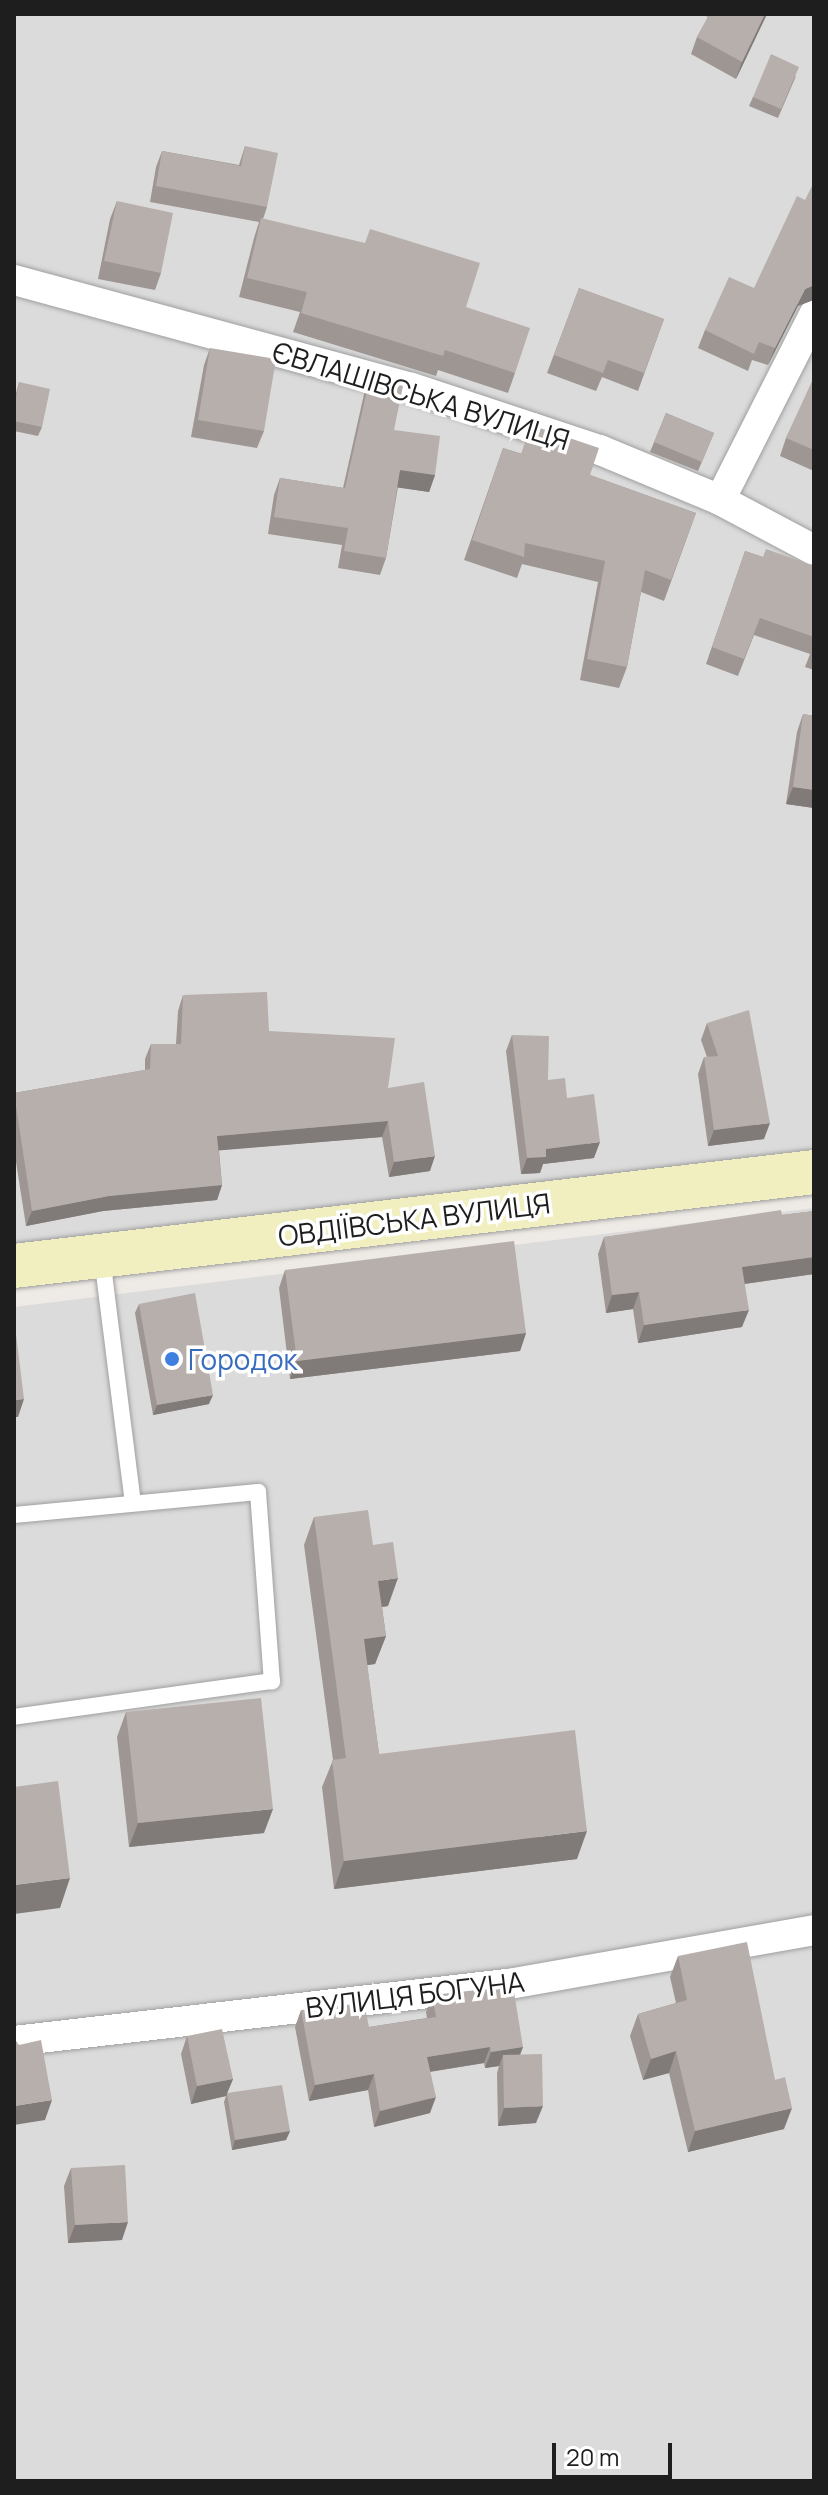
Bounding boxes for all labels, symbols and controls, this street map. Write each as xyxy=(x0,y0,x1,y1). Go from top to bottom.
street label: ЄВЛАШІВСЬКА ВУЛИЦЯ xyxy=(268,334,574,456)
street label: ОВДІЇВСЬКА ВУЛИЦЯ xyxy=(276,1186,552,1252)
place label: Городок xyxy=(188,1342,298,1376)
marker: Городок xyxy=(163,1350,181,1368)
street label: ВУЛИЦЯ БОГУНА xyxy=(304,1964,526,2024)
scale bar xyxy=(556,2427,676,2477)
text: 20 m xyxy=(566,2440,619,2473)

